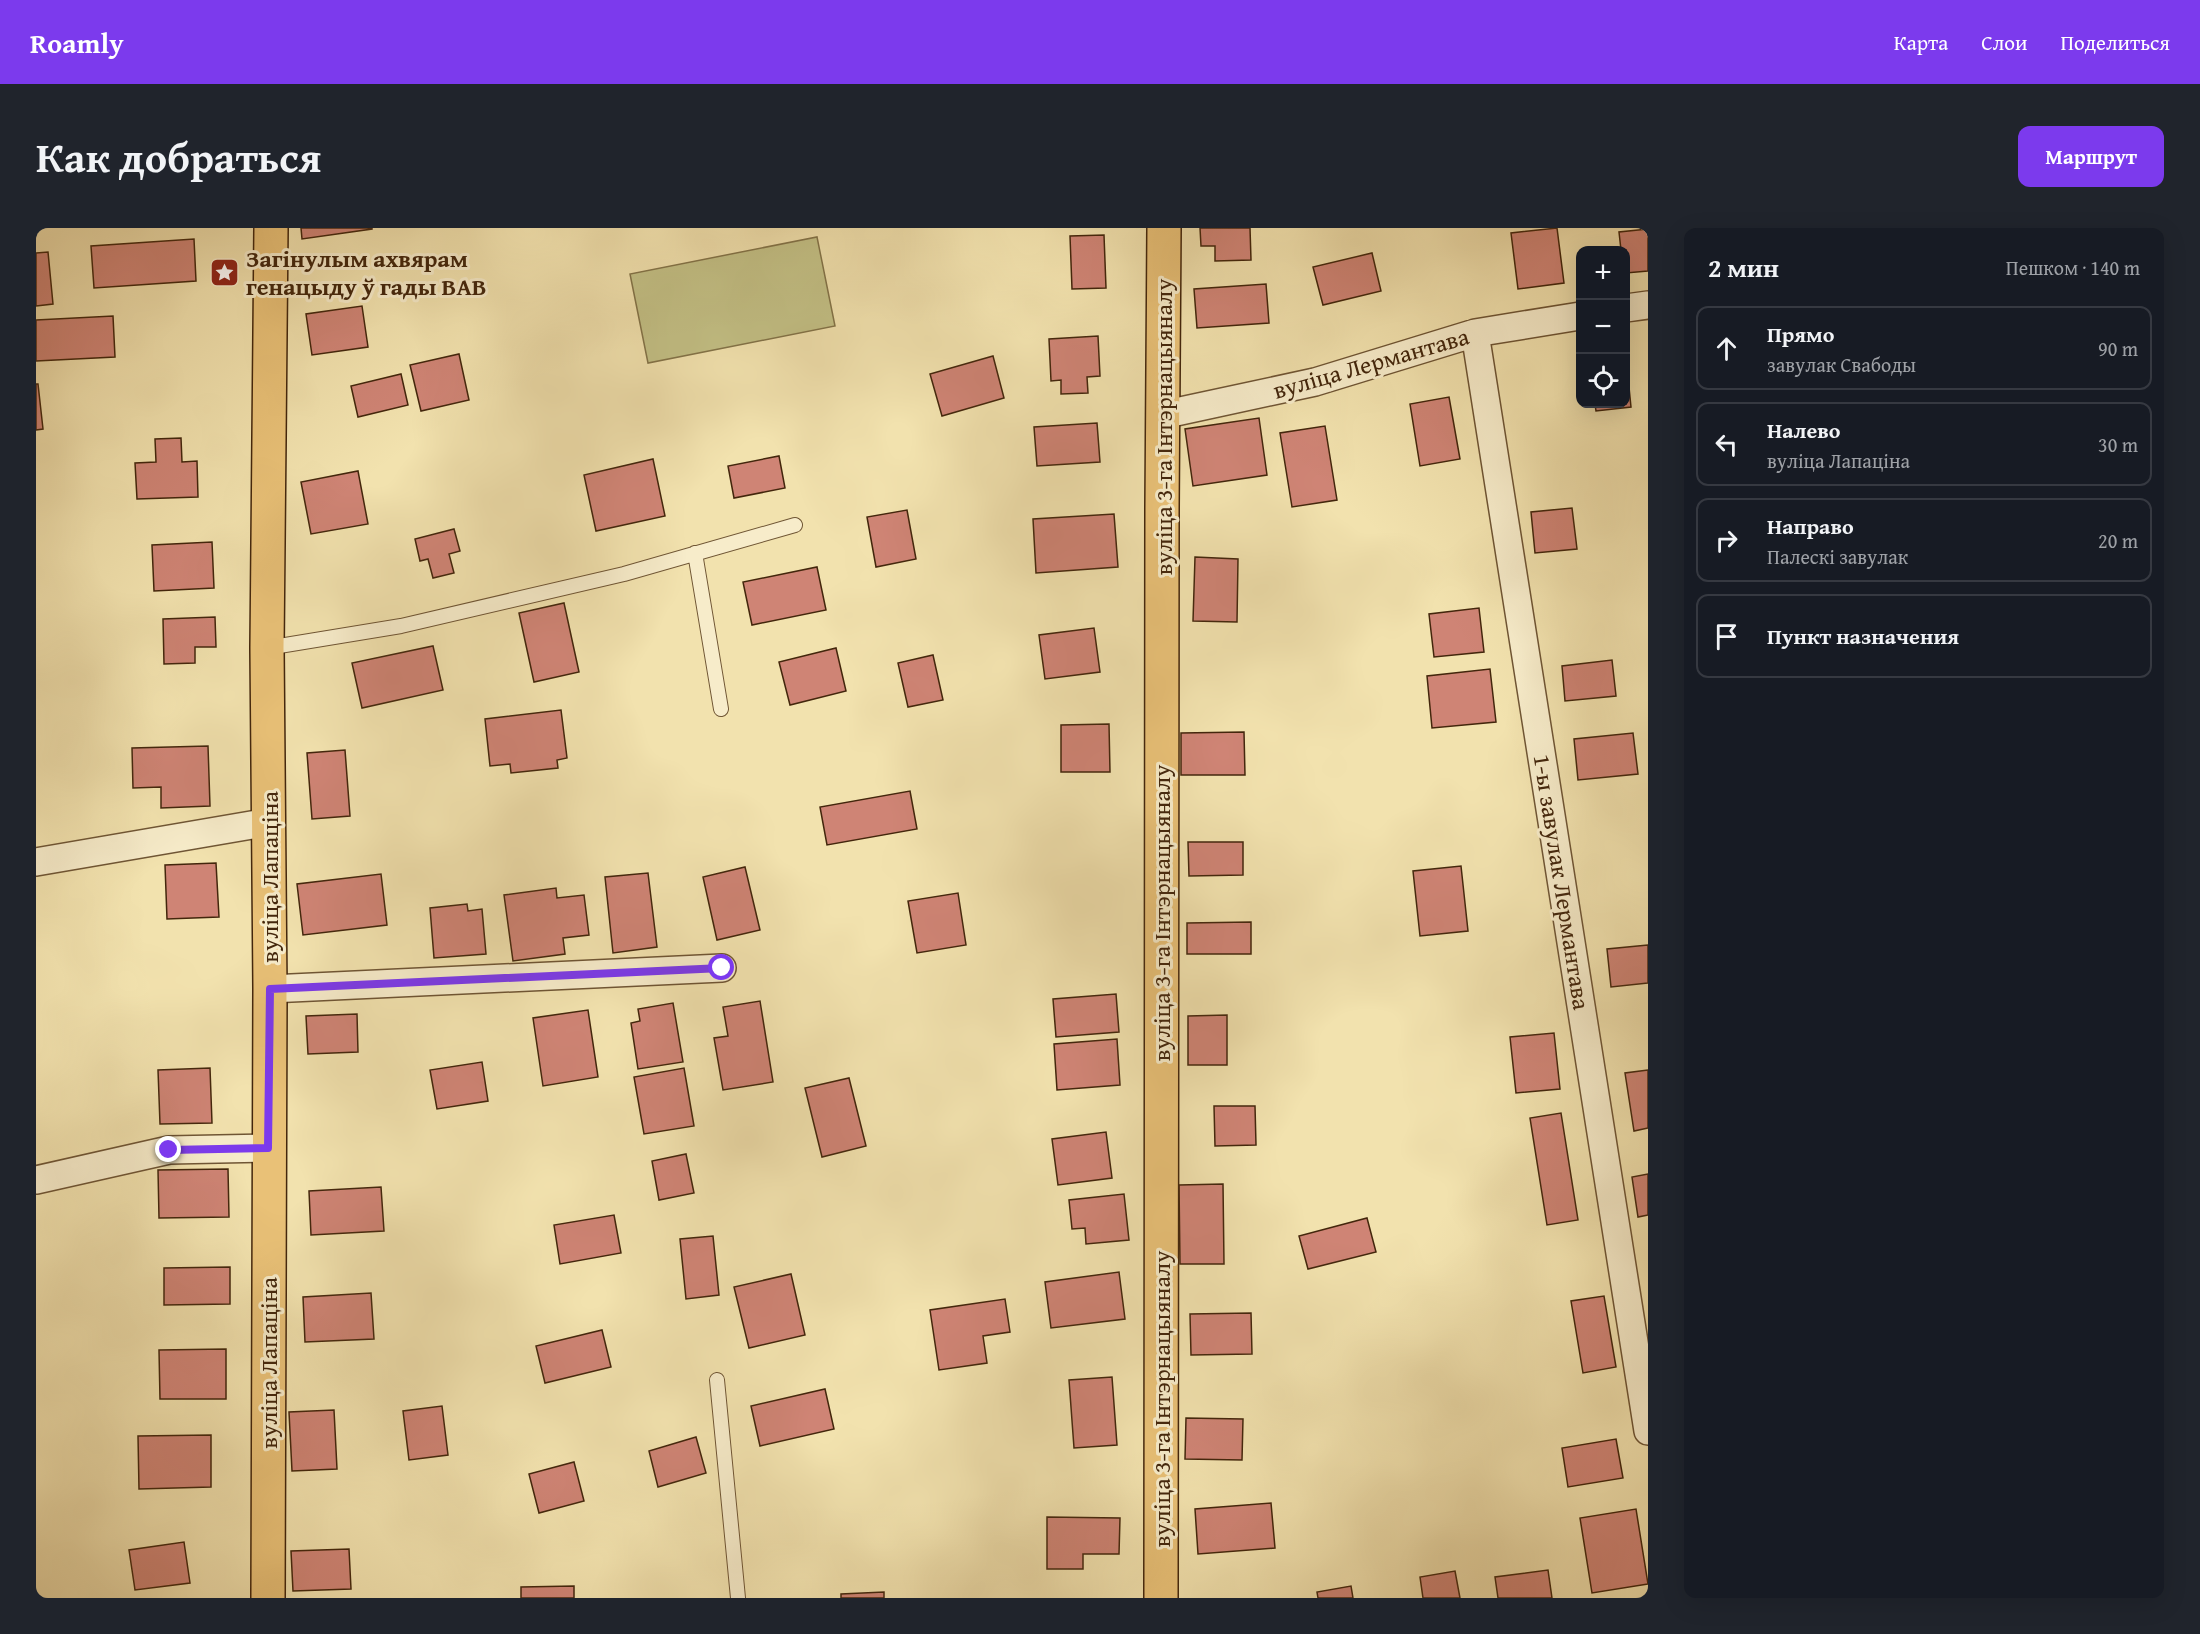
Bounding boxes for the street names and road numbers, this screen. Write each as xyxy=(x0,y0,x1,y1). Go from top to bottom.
street label: вуліца 3-га Інтэрнацыяналу xyxy=(1146,279,1181,575)
street label: вуліца Лермантава xyxy=(1269,318,1474,408)
street label: 1-ы завулак Лермантава xyxy=(1525,752,1600,1013)
street label: вуліца 3-га Інтэрнацыяналу xyxy=(1144,765,1179,1061)
street label: вуліца Лапаціна xyxy=(252,791,287,963)
street label: вуліца 3-га Інтэрнацыяналу xyxy=(1144,1251,1179,1547)
street label: вуліца Лапаціна xyxy=(251,1277,286,1449)

